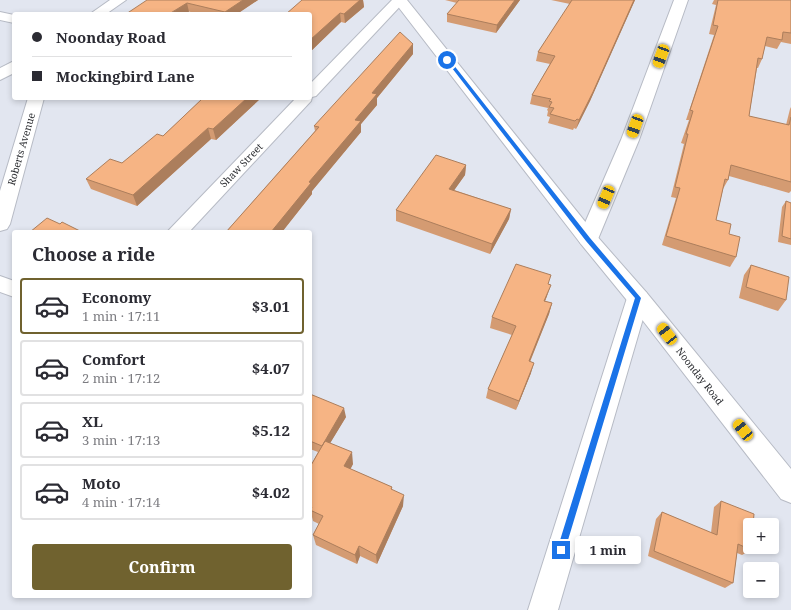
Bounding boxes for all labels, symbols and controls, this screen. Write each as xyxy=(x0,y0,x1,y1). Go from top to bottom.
text: Noonday Road xyxy=(56,27,166,47)
car xyxy=(651,43,671,69)
route start xyxy=(438,51,456,69)
text: Mockingbird Lane xyxy=(56,66,195,86)
street label: Roberts Avenue xyxy=(4,111,38,187)
car xyxy=(625,113,645,139)
street label: Shaw Street xyxy=(216,139,266,190)
car xyxy=(596,184,616,210)
text: Choose a ride xyxy=(32,242,155,266)
text: Economy xyxy=(82,287,151,307)
icon: car xyxy=(34,288,70,324)
text: $3.01 xyxy=(252,296,290,316)
text: 1 min · 17:11 xyxy=(82,307,160,325)
car xyxy=(655,321,679,347)
street label: Noonday Road xyxy=(673,344,727,408)
text: Comfort xyxy=(82,349,145,369)
icon: car xyxy=(34,350,70,386)
text: $4.07 xyxy=(252,358,290,378)
text: 2 min · 17:12 xyxy=(82,369,160,387)
text: XL xyxy=(82,411,103,431)
icon: car xyxy=(34,412,70,448)
car xyxy=(731,417,755,443)
text: $5.12 xyxy=(252,420,290,440)
text: 3 min · 17:13 xyxy=(82,431,160,449)
text: Moto xyxy=(82,473,121,493)
icon: car xyxy=(34,474,70,510)
text: $4.02 xyxy=(252,482,290,502)
text: 4 min · 17:14 xyxy=(82,493,160,511)
map controls xyxy=(743,518,779,598)
button: + xyxy=(743,518,779,554)
callout: 1 min xyxy=(575,536,641,564)
route end xyxy=(552,541,570,559)
text: 1 min xyxy=(590,541,626,559)
button: Confirm xyxy=(32,544,292,590)
button: − xyxy=(743,562,779,598)

